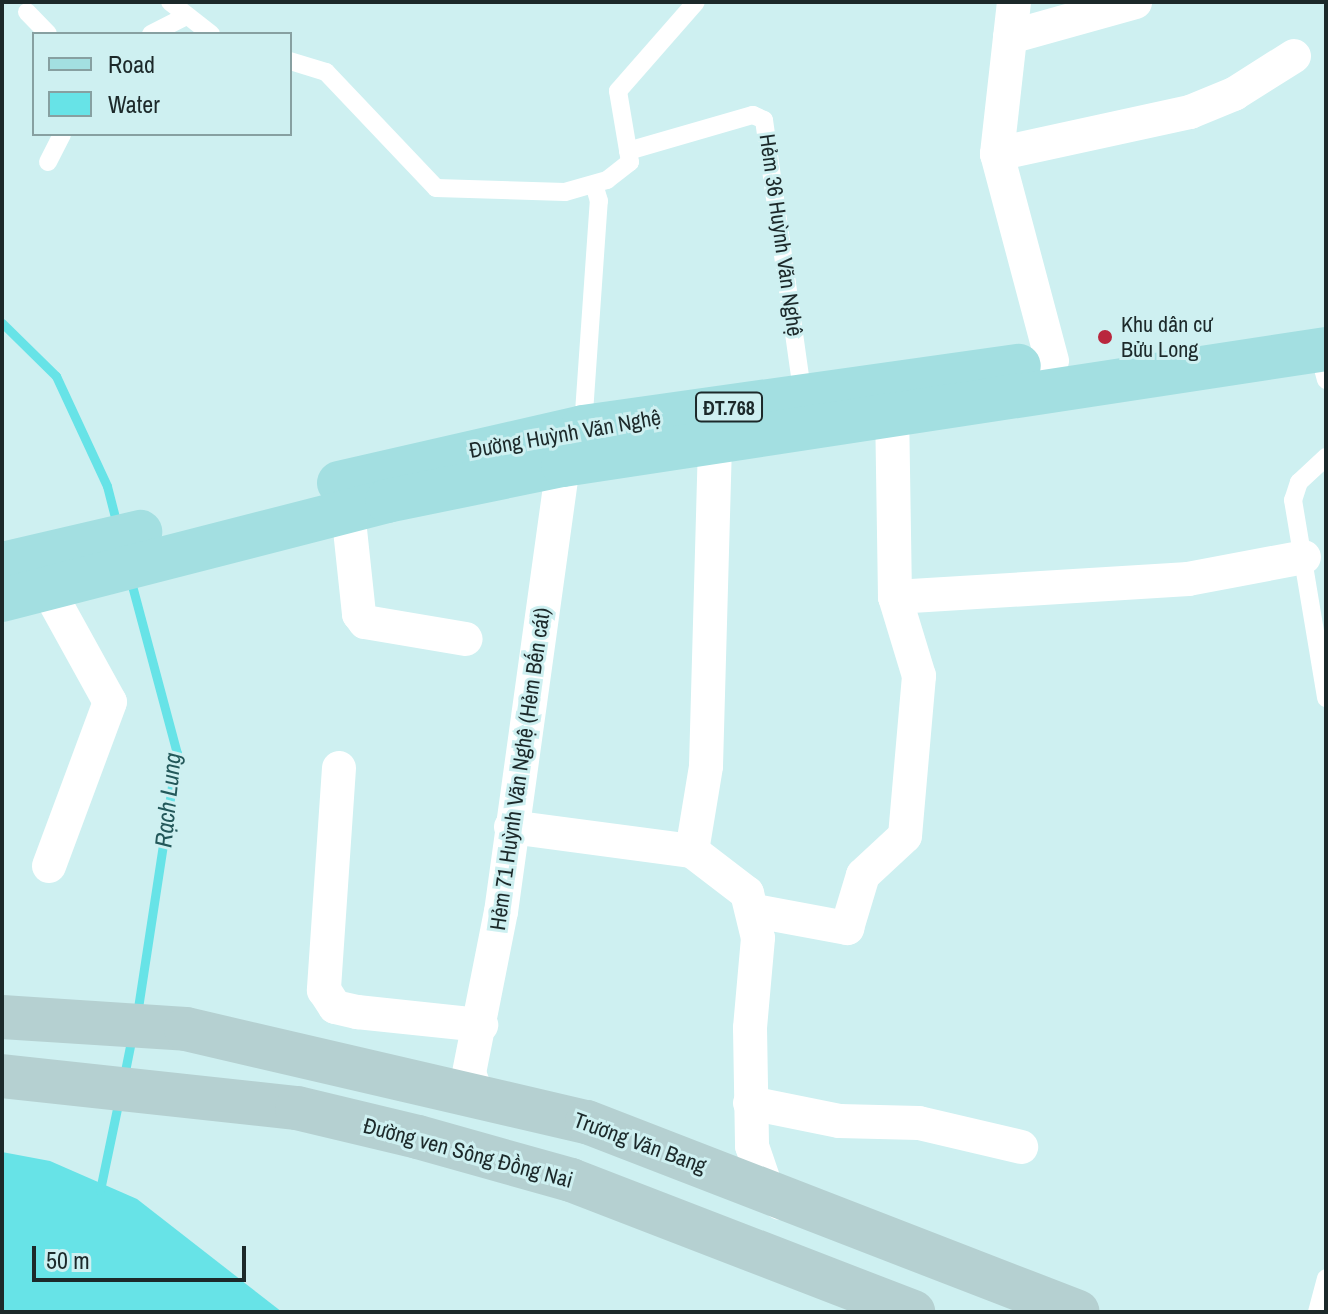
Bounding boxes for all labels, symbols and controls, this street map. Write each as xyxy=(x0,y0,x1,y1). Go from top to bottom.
legend xyxy=(32,32,292,136)
text: Road xyxy=(108,48,155,80)
text: Water xyxy=(108,88,160,120)
street label: Hẻm 36 Huỳnh Văn Nghệ xyxy=(754,132,808,338)
place label: Khu dân cư Bửu Long xyxy=(1121,311,1212,362)
marker: Khu dân cư Bửu Long xyxy=(1096,328,1114,346)
road number: ĐT.768 xyxy=(695,391,763,423)
street label: Đường Huỳnh Văn Nghệ xyxy=(467,404,663,464)
street label: Hẻm 71 Huỳnh Văn Nghệ (Hẻm Bến cát) xyxy=(484,606,556,932)
water label: Rạch Lung xyxy=(149,751,187,849)
street label: Trương Văn Bang xyxy=(570,1107,710,1179)
street label: Đường ven Sông Đồng Nai xyxy=(360,1112,576,1194)
scale bar xyxy=(36,1230,250,1280)
text: 50 m xyxy=(46,1244,90,1276)

